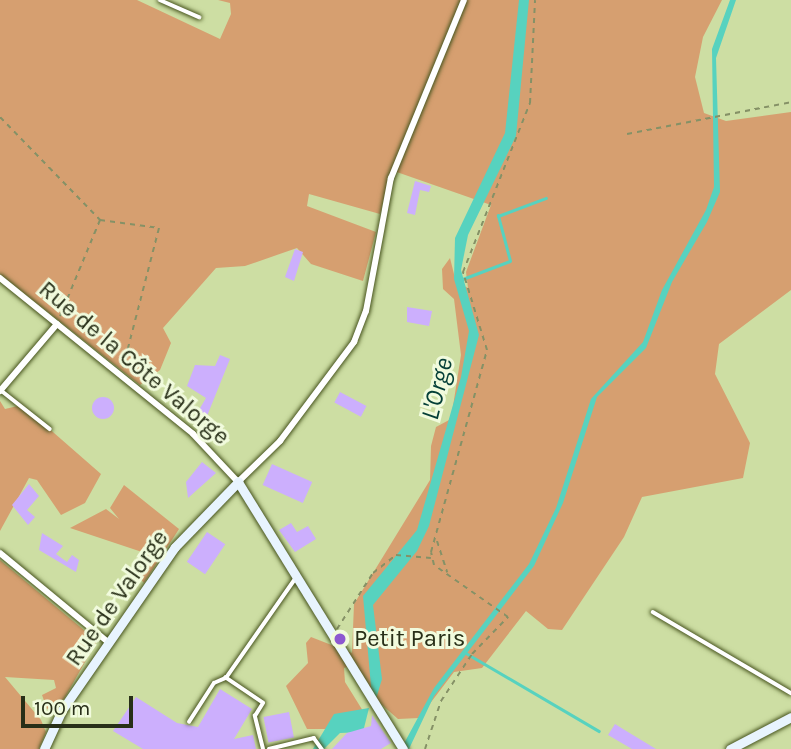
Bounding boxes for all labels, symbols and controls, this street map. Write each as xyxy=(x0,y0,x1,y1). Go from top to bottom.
street label: Rue de la Côte Valorge xyxy=(33,275,235,451)
water label: L'Orge xyxy=(414,355,460,423)
street label: Rue de Valorge xyxy=(59,524,175,672)
place label: Petit Paris xyxy=(354,625,465,653)
marker: Petit Paris xyxy=(332,631,348,647)
scale bar xyxy=(24,682,136,726)
text: 100 m xyxy=(34,696,91,720)

